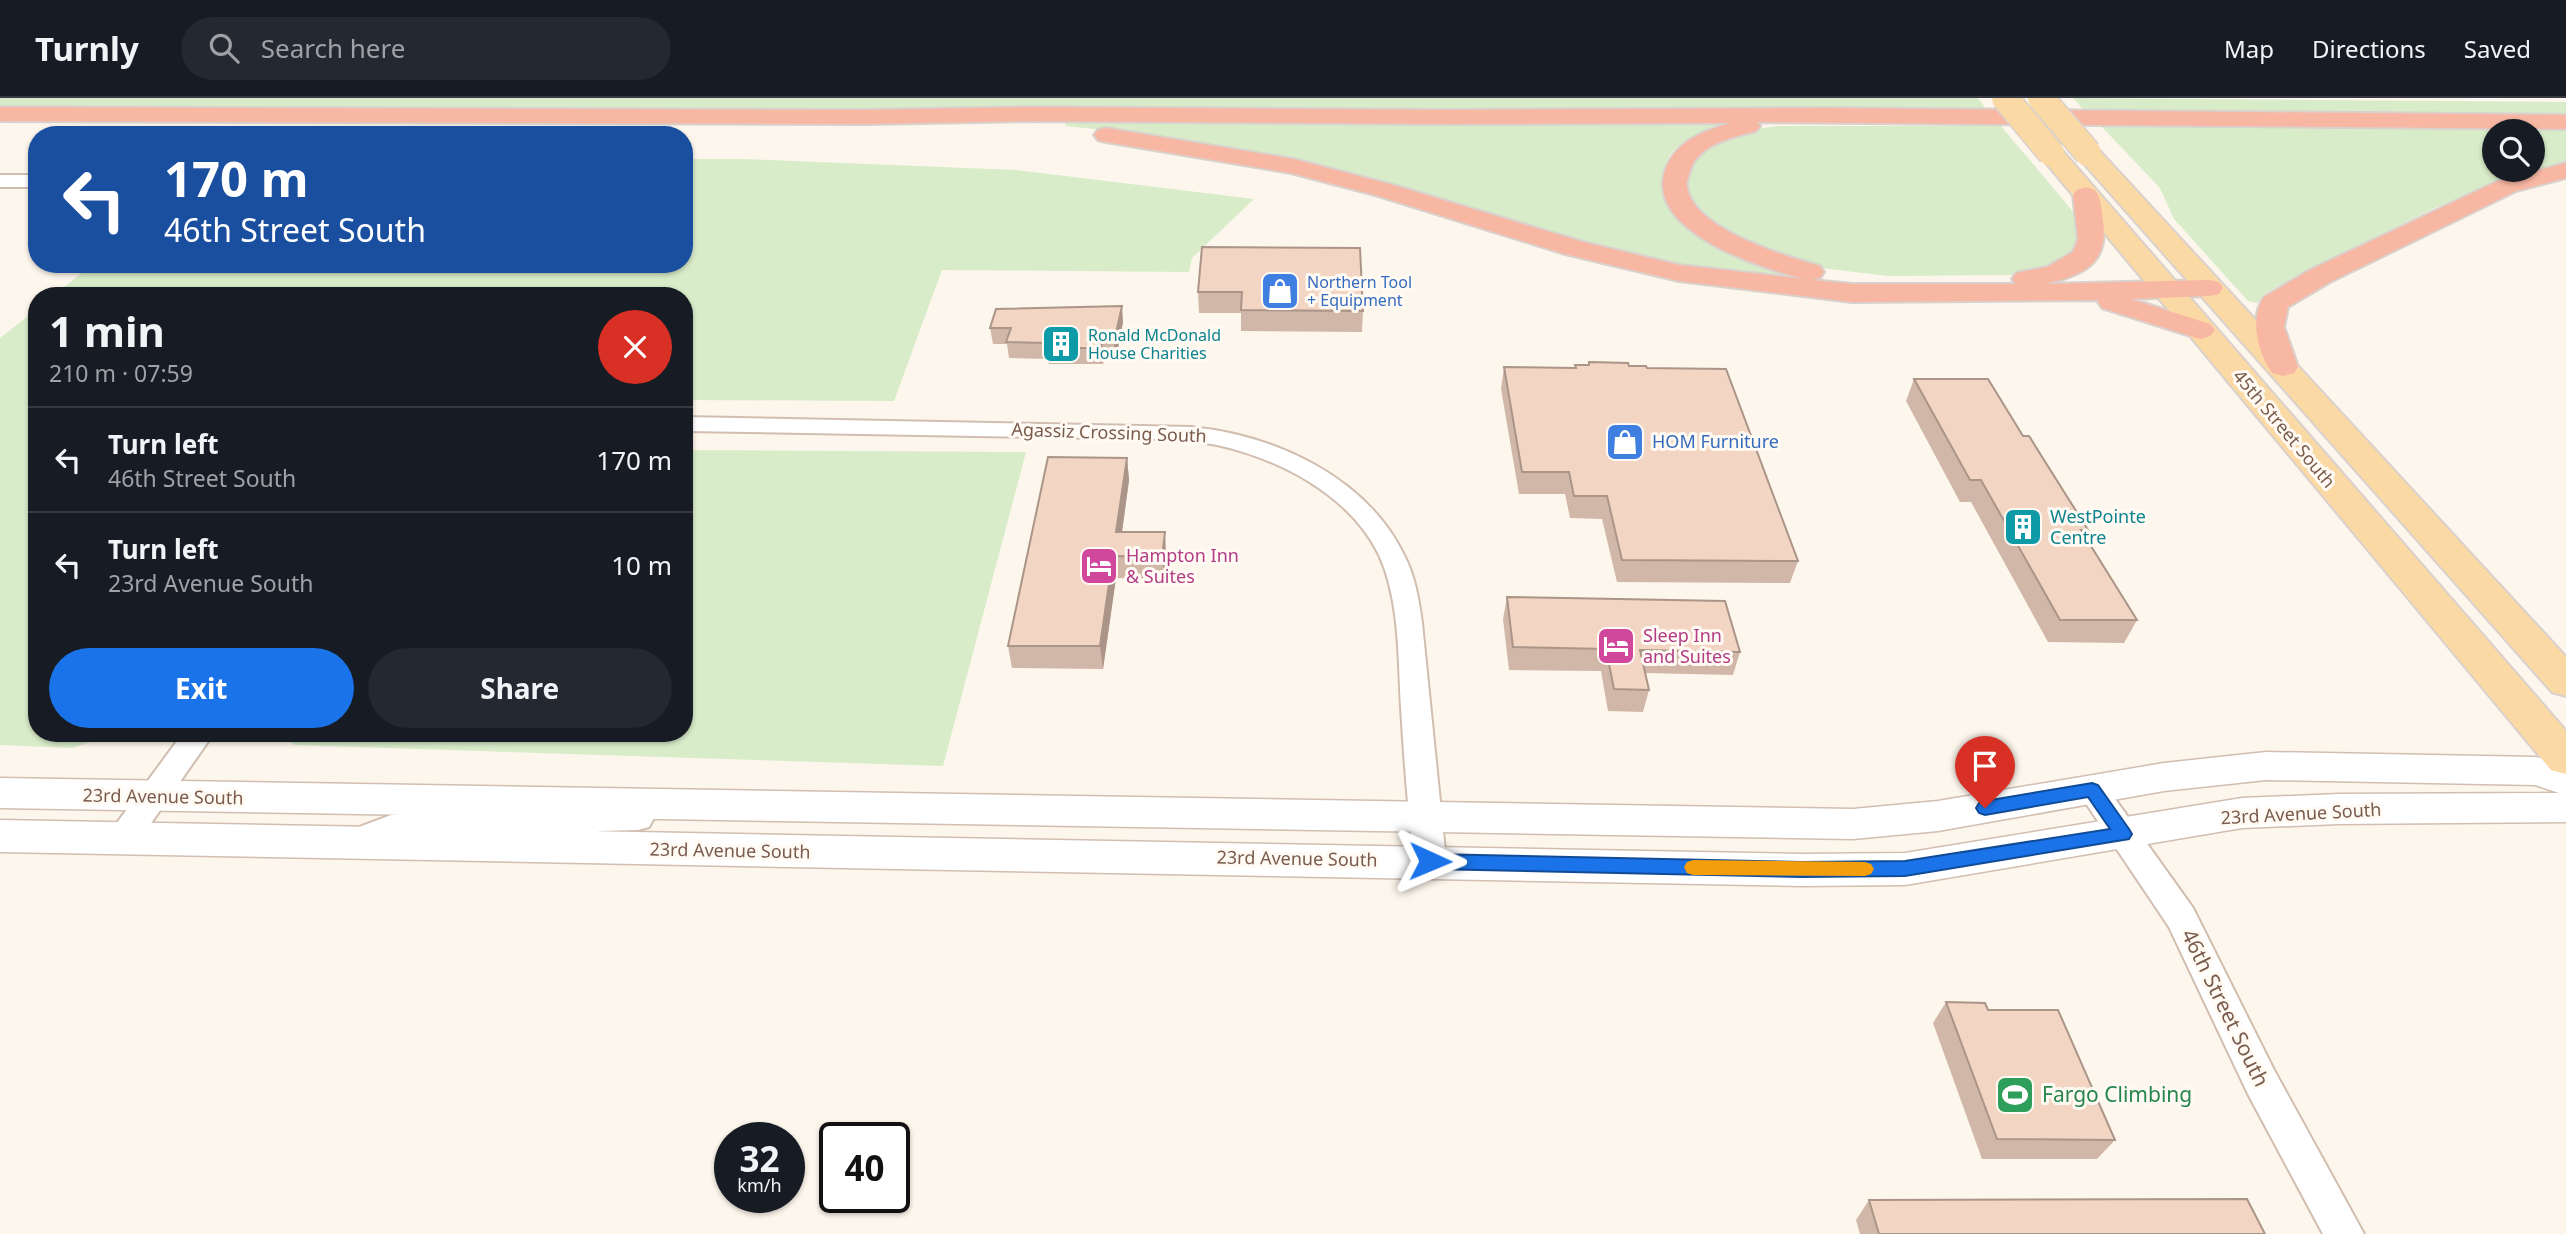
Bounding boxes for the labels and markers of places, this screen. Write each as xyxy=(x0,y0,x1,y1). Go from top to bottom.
shop icon: Northern Tool + Equipment xyxy=(1259,270,1301,312)
place label: Northern Tool + Equipment xyxy=(1307,271,1412,311)
building icon: Ronald McDonald House Charities xyxy=(1040,323,1082,365)
place label: Ronald McDonald House Charities xyxy=(1088,324,1221,364)
shop icon: HOM Furniture xyxy=(1604,421,1646,463)
place label: HOM Furniture xyxy=(1652,429,1779,453)
place label: WestPointe Centre xyxy=(2050,504,2146,549)
building icon: WestPointe Centre xyxy=(2002,506,2044,548)
place label: Hampton Inn & Suites xyxy=(1126,543,1239,588)
hotel icon: Hampton Inn & Suites xyxy=(1078,545,1120,587)
place label: Sleep Inn and Suites xyxy=(1643,623,1731,668)
hotel icon: Sleep Inn and Suites xyxy=(1595,625,1637,667)
pin xyxy=(1955,736,2015,808)
sports icon: Fargo Climbing xyxy=(1994,1074,2036,1116)
place label: Fargo Climbing xyxy=(2042,1080,2192,1108)

